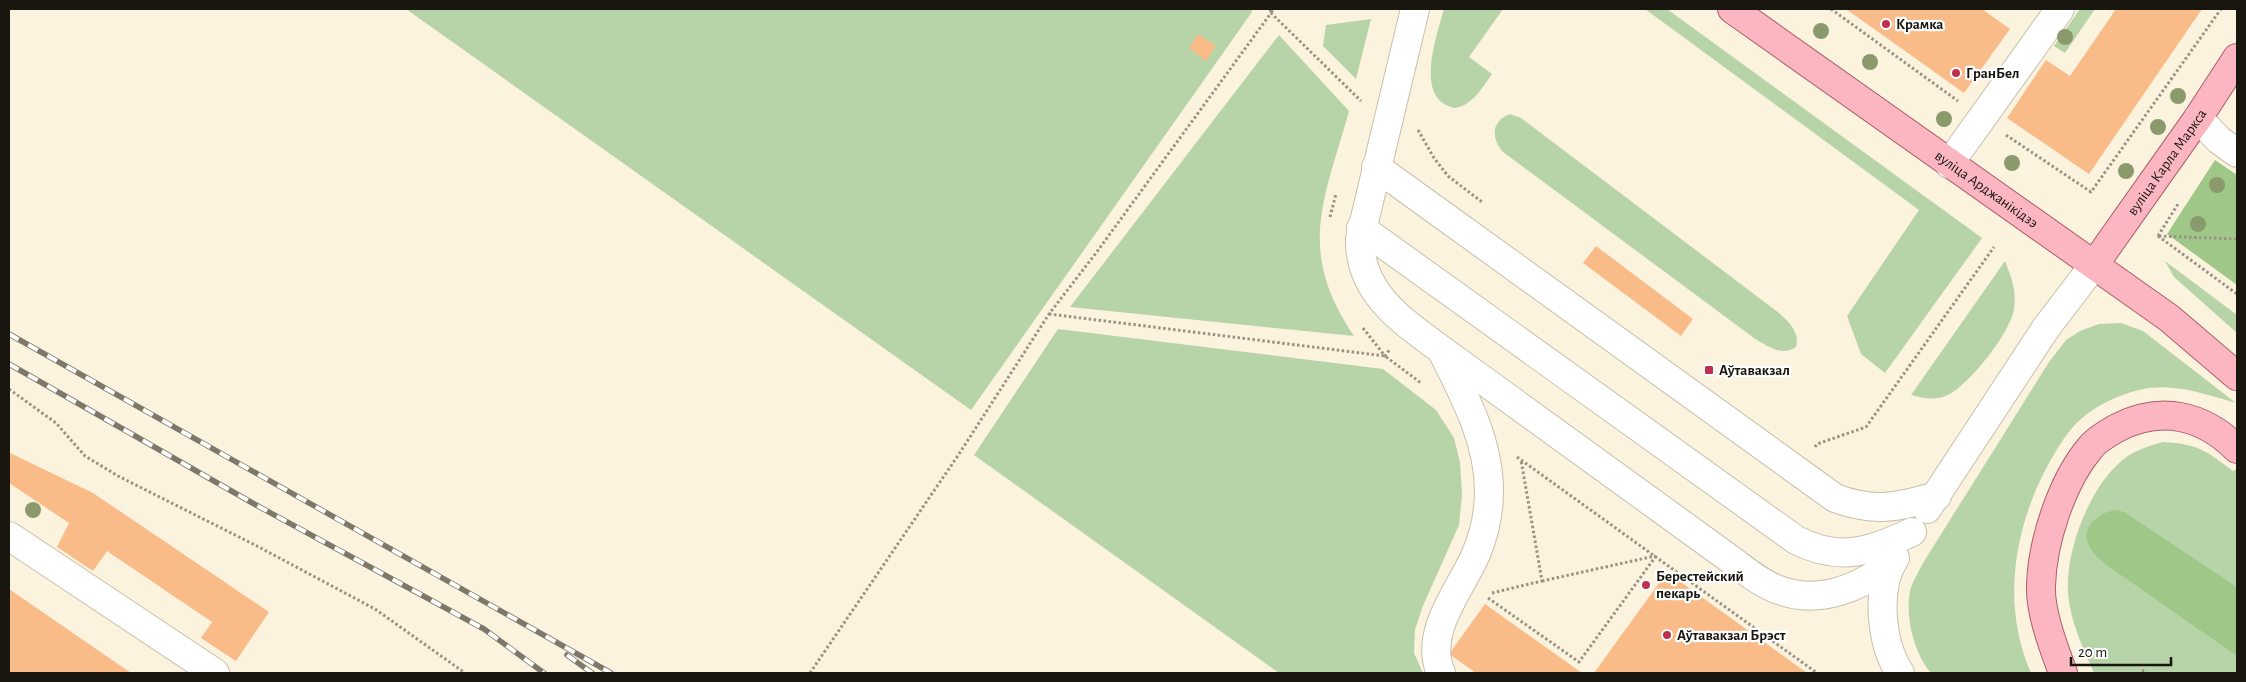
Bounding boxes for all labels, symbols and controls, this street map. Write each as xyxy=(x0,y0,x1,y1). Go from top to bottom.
place label: Крамка xyxy=(1896,17,1943,32)
marker: Крамка xyxy=(1880,18,1892,30)
place label: ГранБел xyxy=(1966,66,2019,81)
marker: ГранБел xyxy=(1950,67,1962,79)
street label: вуліца Карла Маркса xyxy=(2125,107,2210,218)
street label: вуліца Арджанікідзэ xyxy=(1932,148,2041,231)
place label: Аўтавакзал xyxy=(1719,363,1790,378)
marker: Аўтавакзал xyxy=(1703,364,1715,376)
place label: Берестейский пекарь xyxy=(1656,569,1744,601)
marker: Берестейский пекарь xyxy=(1640,579,1652,591)
place label: Аўтавакзал Брэст xyxy=(1677,628,1786,643)
marker: Аўтавакзал Брэст xyxy=(1661,629,1673,641)
scale bar xyxy=(2071,634,2171,666)
text: 20 m xyxy=(2078,645,2107,660)

